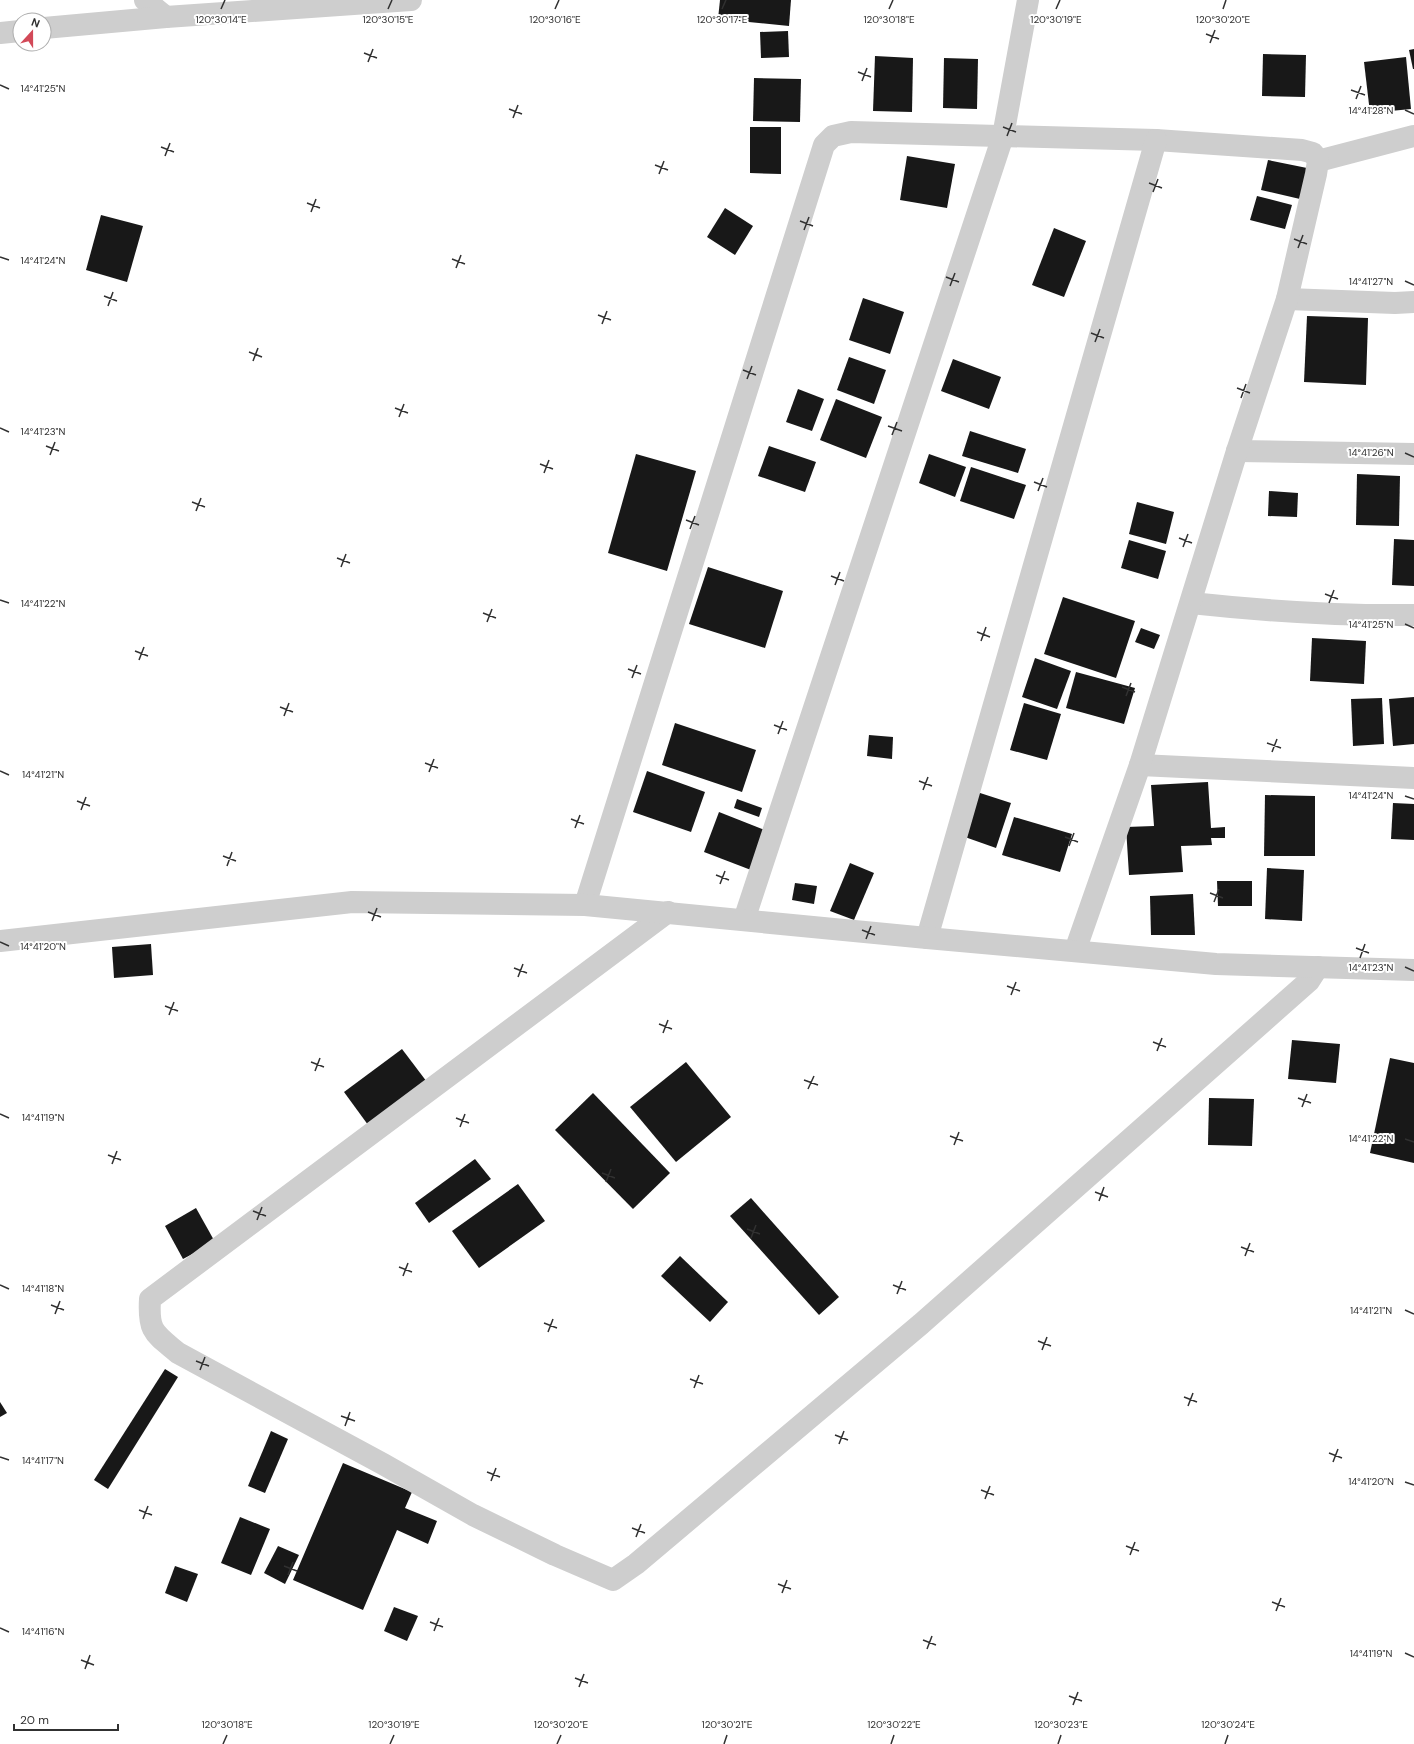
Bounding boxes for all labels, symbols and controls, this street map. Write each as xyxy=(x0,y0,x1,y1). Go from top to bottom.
north arrow xyxy=(12,12,52,52)
text: 120°30'14"E xyxy=(195,13,247,26)
text: 120°30'15"E xyxy=(363,13,414,26)
text: 120°30'16"E xyxy=(529,13,581,26)
text: 120°30'17"E xyxy=(697,13,748,26)
text: 120°30'18"E xyxy=(863,13,915,26)
text: 120°30'19"E xyxy=(1030,13,1082,26)
text: 120°30'20"E xyxy=(1196,13,1251,26)
text: N xyxy=(29,15,42,31)
text: 14°41'25"N xyxy=(21,82,66,95)
text: 14°41'28"N xyxy=(1349,104,1394,117)
text: 14°41'24"N xyxy=(21,254,66,267)
text: 14°41'27"N xyxy=(1349,275,1393,288)
text: 14°41'23"N xyxy=(21,425,66,438)
text: 14°41'26"N xyxy=(1348,446,1394,459)
text: 14°41'22"N xyxy=(21,597,65,610)
text: 14°41'25"N xyxy=(1349,618,1394,631)
text: 14°41'21"N xyxy=(22,768,64,781)
text: 14°41'24"N xyxy=(1349,789,1394,802)
text: 14°41'20"N xyxy=(20,940,66,953)
text: 14°41'23"N xyxy=(1349,961,1394,974)
text: 14°41'19"N xyxy=(22,1111,64,1124)
text: 14°41'22"N xyxy=(1349,1132,1393,1145)
text: 14°41'18"N xyxy=(22,1282,64,1295)
text: 14°41'21"N xyxy=(1350,1304,1392,1317)
text: 14°41'17"N xyxy=(22,1454,64,1467)
text: 14°41'20"N xyxy=(1348,1475,1394,1488)
text: 14°41'16"N xyxy=(22,1625,64,1638)
text: 14°41'19"N xyxy=(1350,1647,1392,1660)
scale bar xyxy=(14,1706,118,1732)
text: 20 m xyxy=(20,1712,49,1728)
text: 120°30'18"E xyxy=(201,1718,253,1731)
text: 120°30'19"E xyxy=(368,1718,420,1731)
text: 120°30'20"E xyxy=(534,1718,589,1731)
text: 120°30'21"E xyxy=(702,1718,753,1731)
text: 120°30'22"E xyxy=(867,1718,921,1731)
text: 120°30'23"E xyxy=(1034,1718,1088,1731)
text: 120°30'24"E xyxy=(1201,1718,1255,1731)

